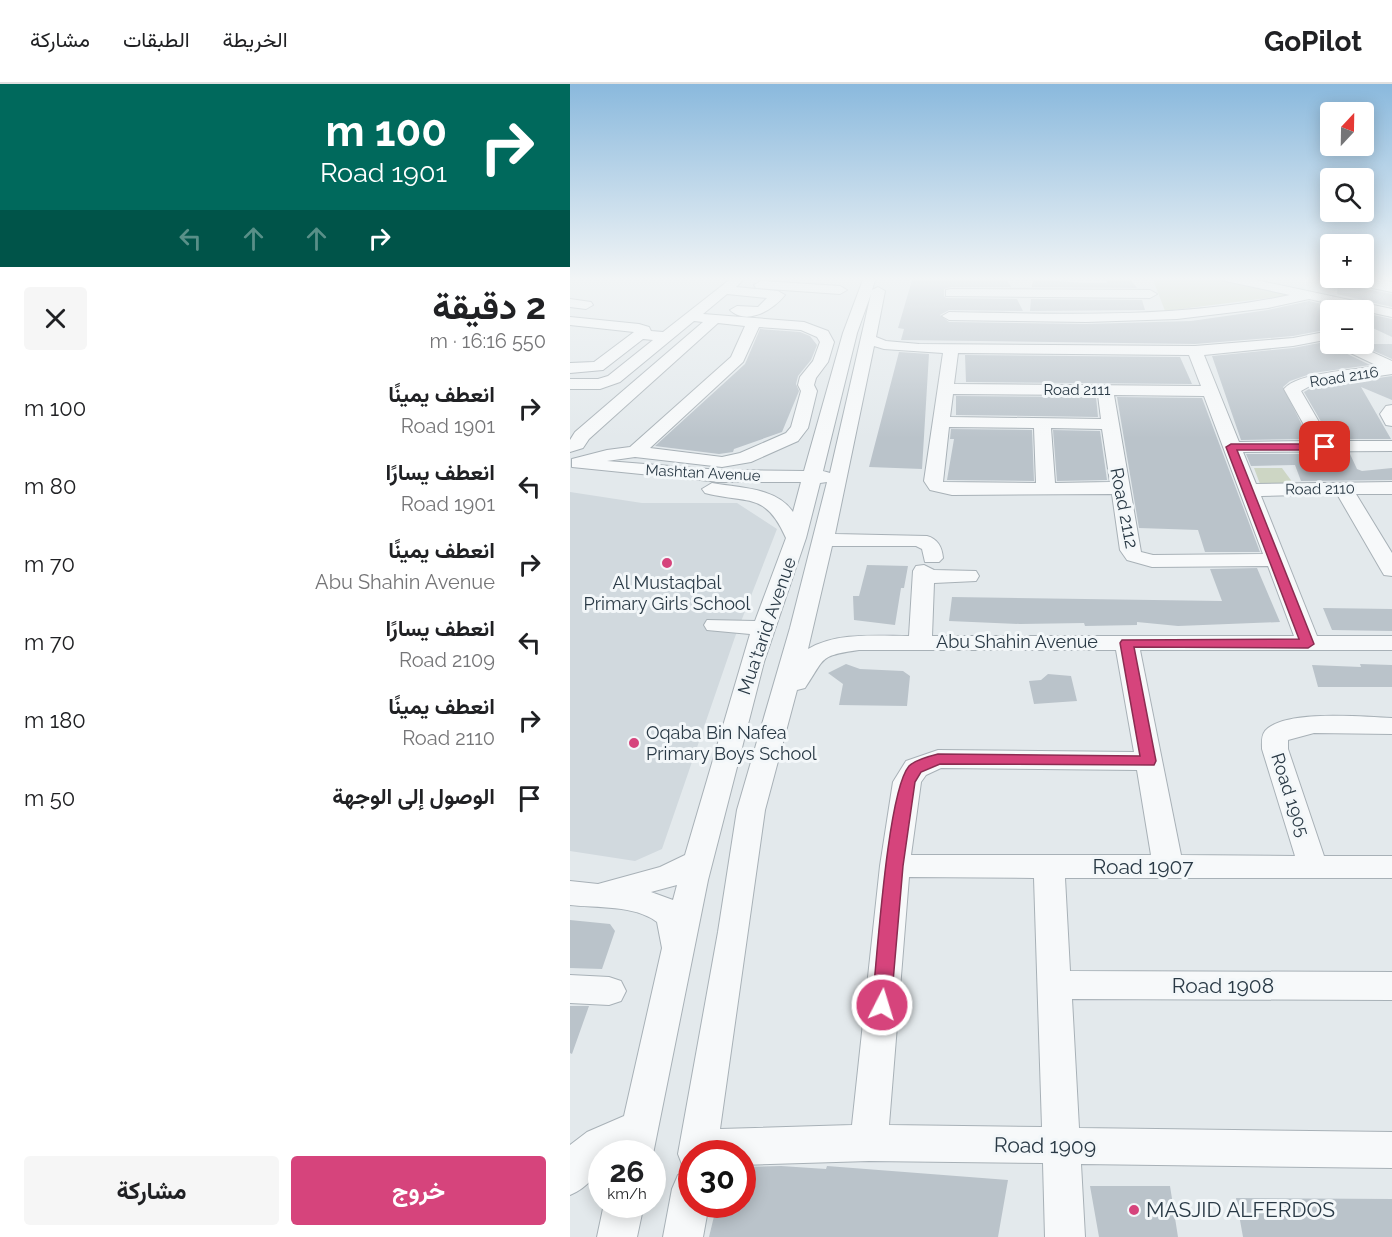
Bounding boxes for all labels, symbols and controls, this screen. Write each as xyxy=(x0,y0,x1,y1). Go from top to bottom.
text: GoPilot xyxy=(1264,25,1362,58)
text: مشاركة xyxy=(30,27,90,52)
text: الطبقات xyxy=(123,27,190,52)
text: الخريطة xyxy=(223,27,288,52)
north arrow xyxy=(1320,102,1374,156)
map controls xyxy=(1320,102,1374,354)
text: 100 m xyxy=(325,107,447,156)
icon: right xyxy=(468,108,546,186)
text: Road 1901 xyxy=(320,157,447,188)
button: search xyxy=(1320,168,1374,222)
icon: left xyxy=(174,222,207,255)
icon: ahead xyxy=(237,222,270,255)
icon: ahead xyxy=(300,222,333,255)
icon: right xyxy=(363,222,396,255)
button: + xyxy=(1320,234,1374,288)
text: 2 دقيقة xyxy=(432,285,546,327)
button: close xyxy=(24,287,87,350)
button: − xyxy=(1320,300,1374,354)
text: 550 m · 16:16 xyxy=(429,329,546,353)
street label: Road 2116 xyxy=(1308,363,1380,391)
text: انعطف يمينًا xyxy=(388,381,495,407)
street label: Road 2111 xyxy=(1044,381,1111,399)
icon: right xyxy=(513,392,546,425)
text: 100 m xyxy=(24,395,86,421)
text: Road 1901 xyxy=(401,414,495,438)
pin xyxy=(1299,421,1350,472)
icon: arrive xyxy=(1308,430,1341,463)
text: انعطف يسارًا xyxy=(386,459,495,485)
street label: Mashtan Avenue xyxy=(645,461,761,485)
street label: Road 2112 xyxy=(1106,466,1143,550)
icon: left xyxy=(513,470,546,503)
text: 80 m xyxy=(24,473,76,499)
street label: Road 2110 xyxy=(1285,479,1355,499)
text: Road 1901 xyxy=(401,492,495,516)
text: انعطف يمينًا xyxy=(388,537,495,563)
icon: right xyxy=(513,548,546,581)
text: 70 m xyxy=(24,551,75,577)
street label: Mua'tarid Avenue xyxy=(733,554,800,697)
marker: Al Mustaqbal Primary Girls School xyxy=(660,556,674,570)
text: Abu Shahin Avenue xyxy=(315,570,495,594)
place label: Al Mustaqbal Primary Girls School xyxy=(584,572,751,614)
text: انعطف يسارًا xyxy=(386,615,495,641)
icon: left xyxy=(513,626,546,659)
text: 70 m xyxy=(24,629,75,655)
street label: Abu Shahin Avenue xyxy=(936,631,1098,652)
text: Road 2109 xyxy=(399,648,495,672)
text: انعطف يمينًا xyxy=(388,693,495,719)
icon: right xyxy=(513,704,546,737)
text: 180 m xyxy=(24,707,86,733)
place label: Oqaba Bin Nafea Primary Boys School xyxy=(646,722,817,764)
text: Road 2110 xyxy=(402,726,495,750)
marker: Oqaba Bin Nafea Primary Boys School xyxy=(627,736,641,750)
street label: Road 1905 xyxy=(1267,750,1314,840)
icon: arrive xyxy=(513,782,546,815)
text: الوصول إلى الوجهة xyxy=(332,783,495,809)
text: 50 m xyxy=(24,785,75,811)
street label: Road 1907 xyxy=(1093,854,1194,879)
position arrow xyxy=(850,973,914,1037)
street label: Road 1908 xyxy=(1172,973,1274,998)
street label: Road 1909 xyxy=(994,1132,1096,1159)
speed limit sign: 30 xyxy=(678,1140,756,1218)
text: 26 xyxy=(609,1154,645,1189)
button: مشاركة xyxy=(24,1156,279,1225)
button: خروج xyxy=(291,1156,546,1225)
text: km/h xyxy=(607,1185,647,1203)
place label: MASJID ALFERDOS xyxy=(1146,1197,1335,1222)
marker: MASJID ALFERDOS xyxy=(1127,1203,1141,1217)

